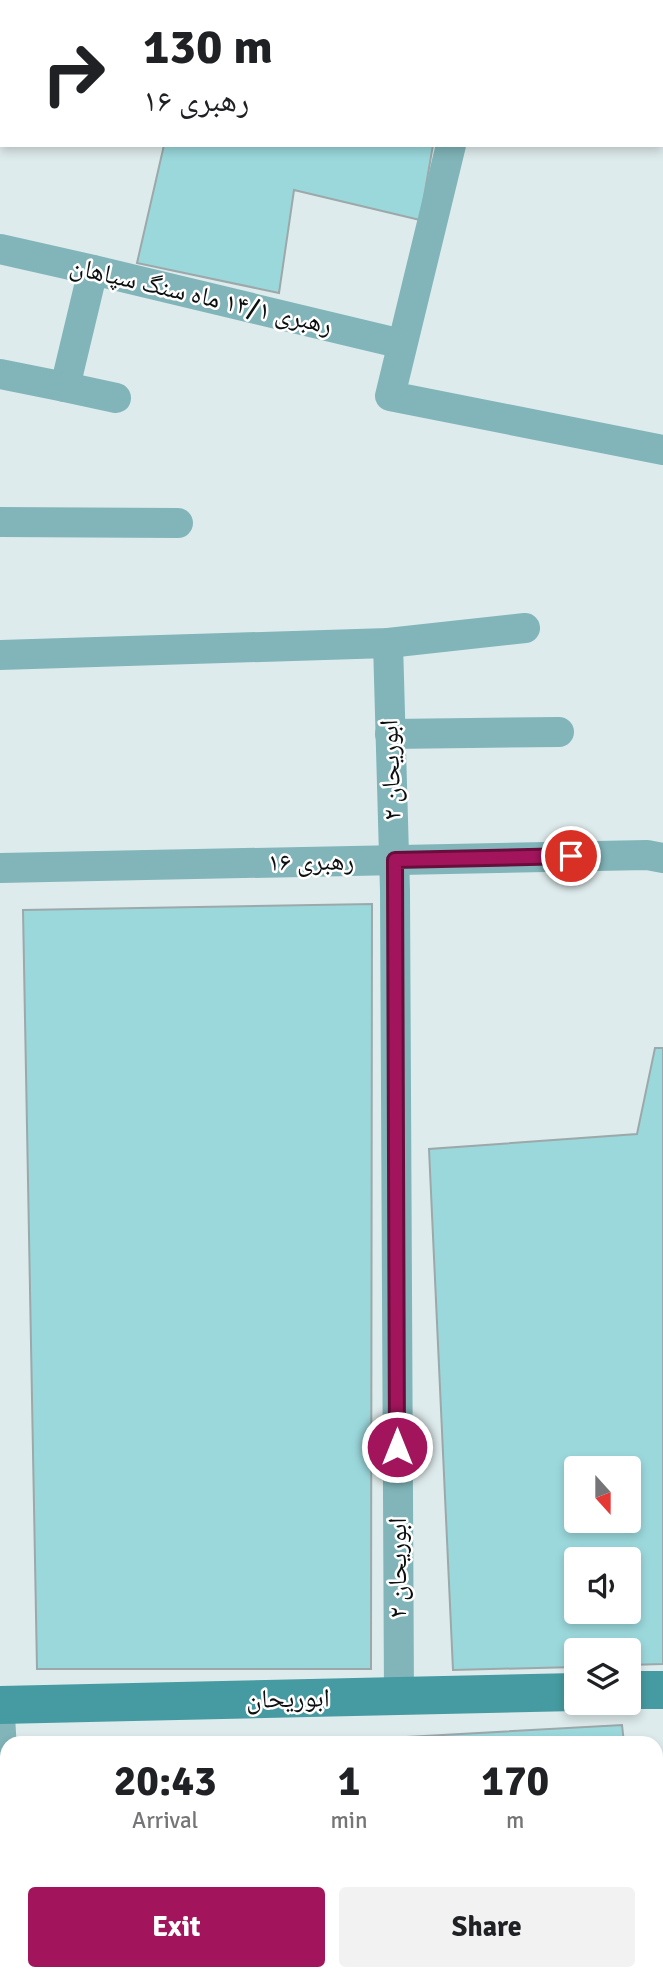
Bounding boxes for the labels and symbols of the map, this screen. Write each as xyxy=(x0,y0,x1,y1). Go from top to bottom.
street label: رهبری ۱۴/۱ ماه سنگ سپاهان xyxy=(67,250,335,342)
street label: ابوریحان ۲ xyxy=(373,719,409,821)
pin xyxy=(541,826,601,886)
street label: رهبری ۱۶ xyxy=(267,845,355,879)
position arrow xyxy=(360,1410,434,1484)
north arrow xyxy=(564,1456,640,1533)
street label: ابوریحان ۲ xyxy=(382,1518,414,1619)
street label: ابوریحان xyxy=(246,1682,330,1716)

